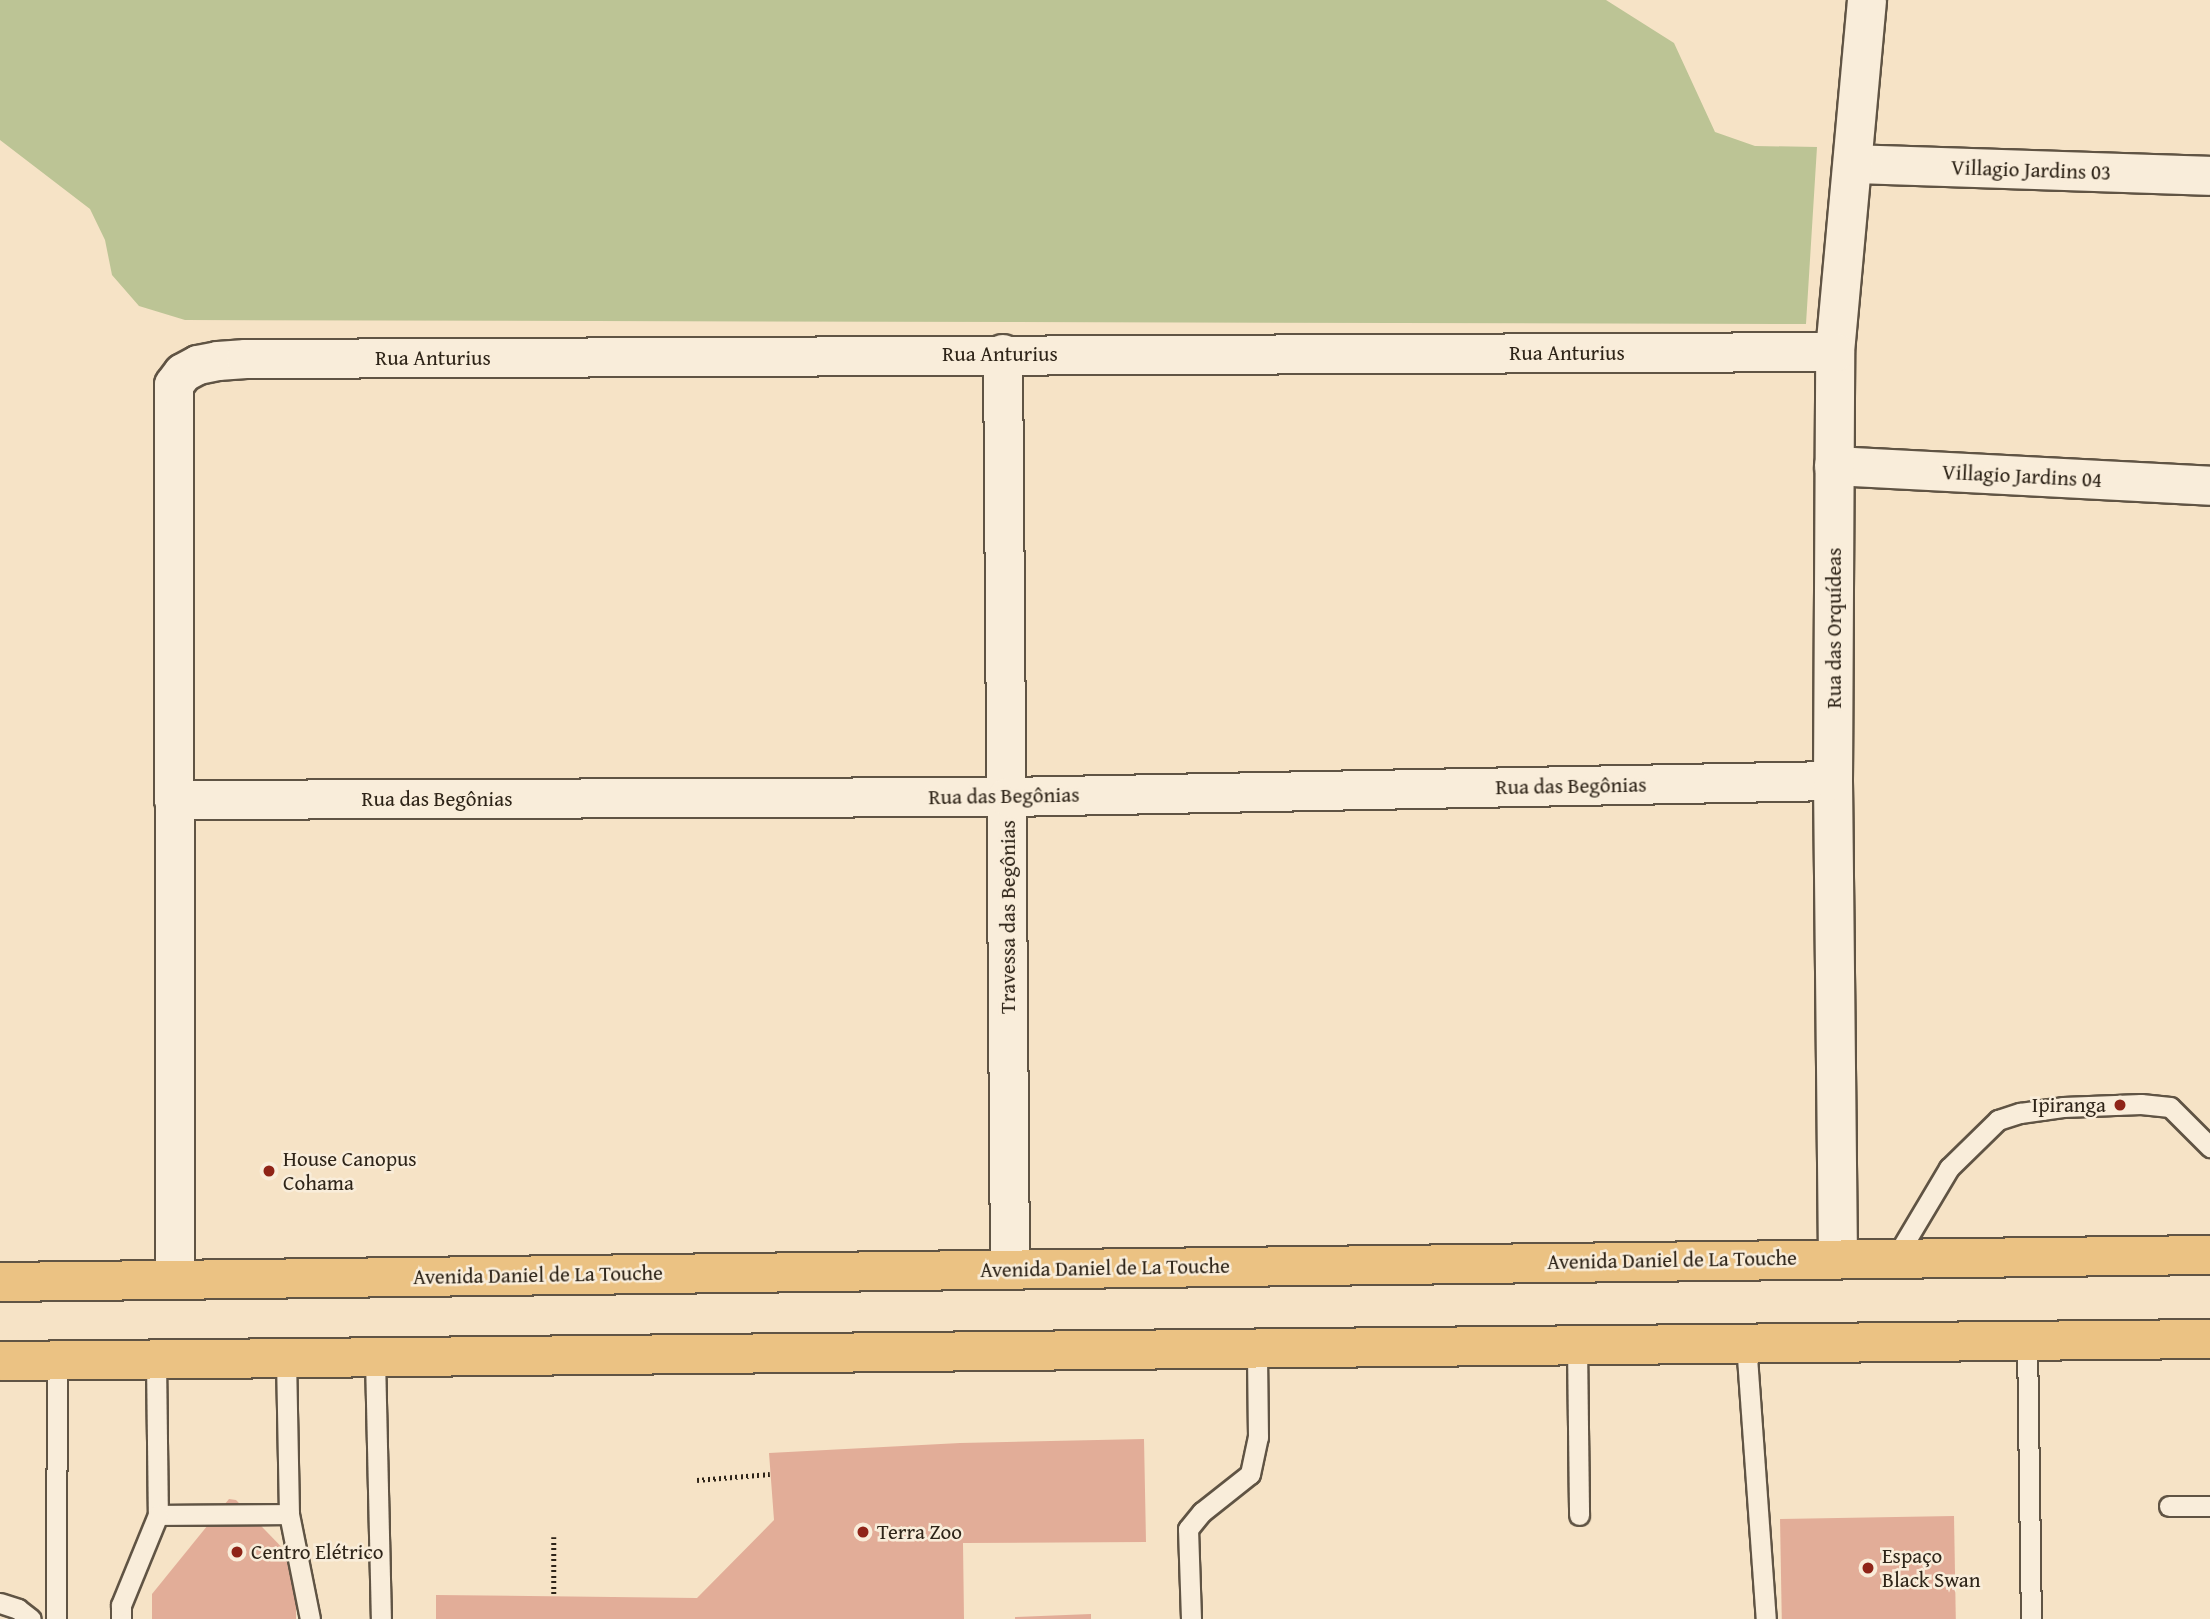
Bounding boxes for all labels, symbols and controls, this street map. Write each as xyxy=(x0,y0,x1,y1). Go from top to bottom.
street label: Villagio Jardins 03 xyxy=(1951,155,2111,185)
street label: Rua Anturius xyxy=(1509,340,1625,366)
street label: Rua Anturius xyxy=(942,341,1058,367)
street label: Rua Anturius xyxy=(375,345,491,371)
street label: Villagio Jardins 04 xyxy=(1941,459,2103,493)
street label: Rua das Orquídeas xyxy=(1821,548,1847,708)
street label: Rua das Begônias xyxy=(1495,772,1647,800)
street label: Rua das Begônias xyxy=(928,782,1080,810)
street label: Rua das Begônias xyxy=(362,786,512,812)
street label: Travessa das Begônias xyxy=(995,820,1021,1014)
place label: Ipiranga xyxy=(2032,1092,2106,1118)
marker: Ipiranga xyxy=(2112,1097,2128,1113)
place label: House Canopus Cohama xyxy=(283,1146,417,1196)
marker: House Canopus Cohama xyxy=(261,1163,277,1179)
street label: Avenida Daniel de La Touche xyxy=(1547,1245,1797,1275)
street label: Avenida Daniel de La Touche xyxy=(980,1253,1230,1283)
street label: Avenida Daniel de La Touche xyxy=(413,1260,663,1290)
place label: Terra Zoo xyxy=(877,1519,962,1545)
marker: Terra Zoo xyxy=(855,1524,871,1540)
place label: Centro Elétrico xyxy=(251,1539,384,1565)
place label: Espaço Black Swan xyxy=(1882,1543,1981,1593)
marker: Centro Elétrico xyxy=(229,1544,245,1560)
marker: Espaço Black Swan xyxy=(1860,1560,1876,1576)

